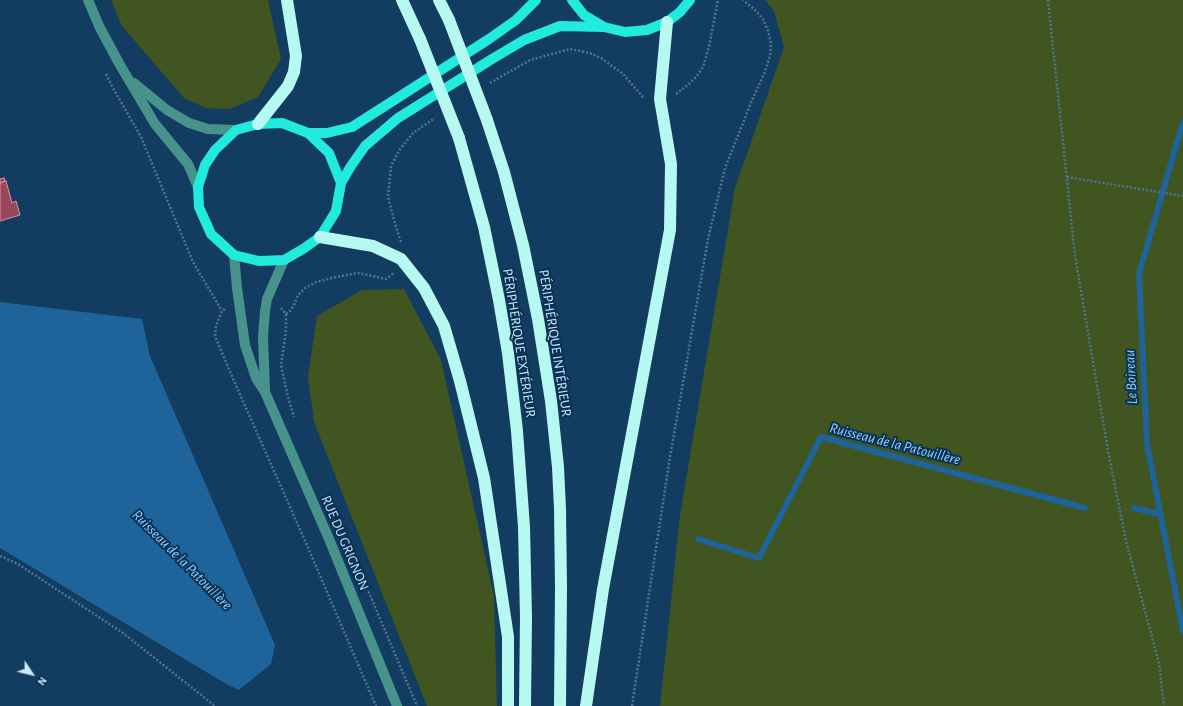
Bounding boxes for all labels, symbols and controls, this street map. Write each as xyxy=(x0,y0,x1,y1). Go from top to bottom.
street label: PÉRIPHÉRIQUE EXTÉRIEUR xyxy=(499,267,539,419)
street label: PÉRIPHÉRIQUE INTÉRIEUR xyxy=(535,268,575,418)
water label: Le Boireau xyxy=(1121,349,1141,405)
water label: Ruisseau de la Patouillère xyxy=(828,419,962,469)
street label: RUE DU GRIGNON xyxy=(317,493,373,593)
water label: Ruisseau de la Patouillère xyxy=(128,506,236,614)
north arrow xyxy=(12,654,52,694)
text: N xyxy=(36,675,49,687)

